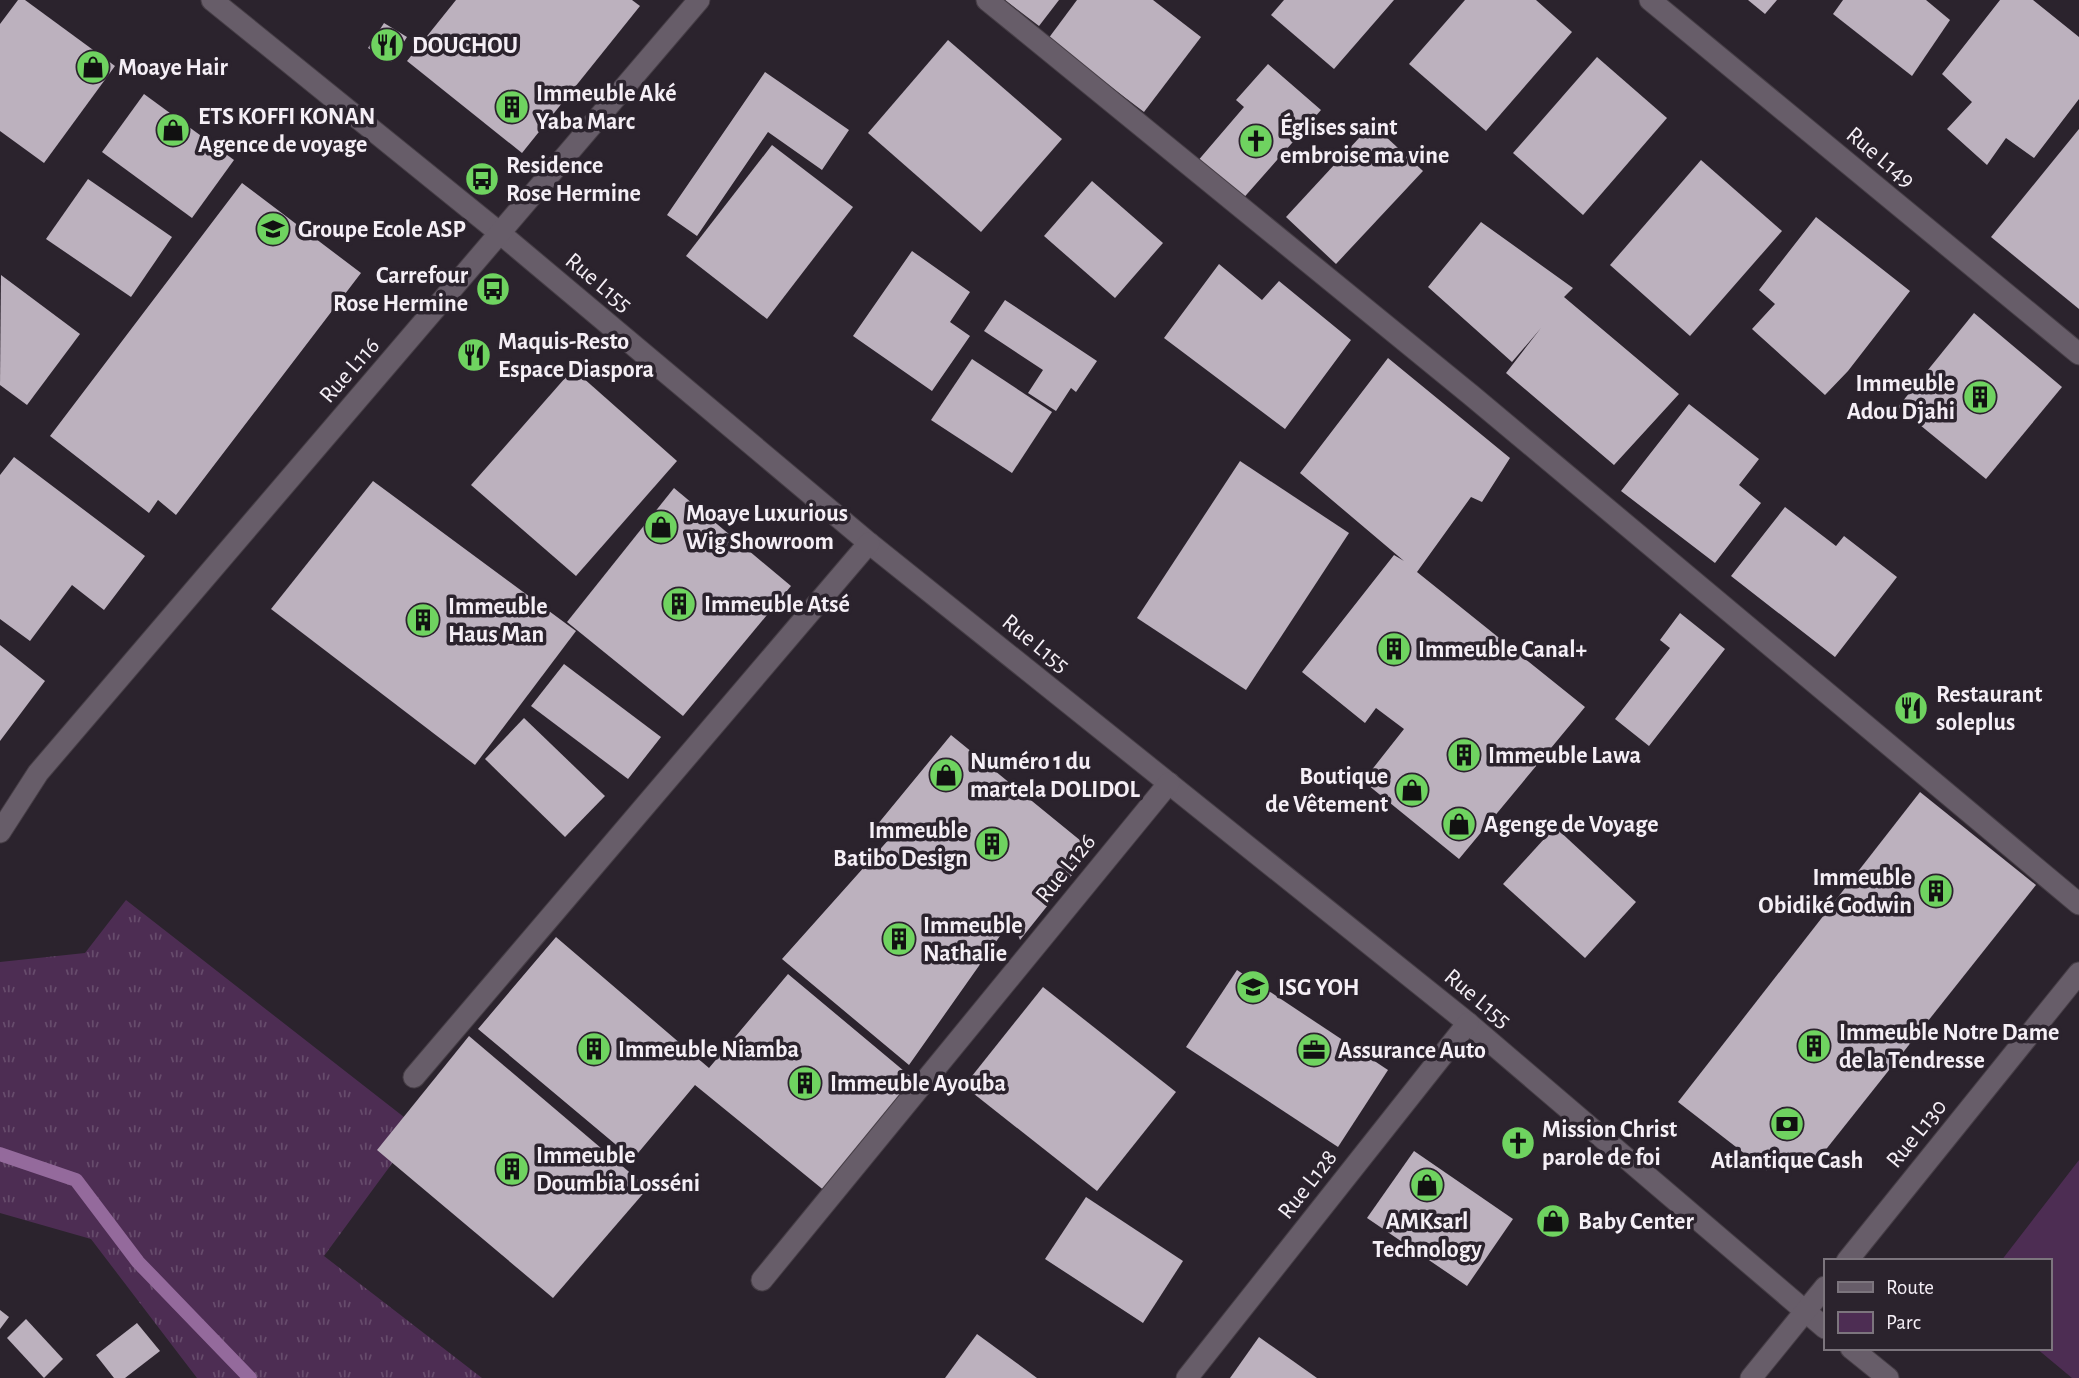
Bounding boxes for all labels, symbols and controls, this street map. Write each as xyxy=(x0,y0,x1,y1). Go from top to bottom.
restaurant icon: DOUCHOU xyxy=(368,26,406,64)
place label: DOUCHOU xyxy=(412,34,518,58)
shop icon: Moaye Hair xyxy=(74,48,112,86)
place label: Moaye Hair xyxy=(118,56,228,80)
place label: Immeuble Aké Yaba Marc xyxy=(536,82,677,134)
building icon: Immeuble Aké Yaba Marc xyxy=(493,88,531,126)
place label: ETS KOFFI KONAN Agence de voyage xyxy=(198,105,376,157)
shop icon: ETS KOFFI KONAN Agence de voyage xyxy=(154,111,192,149)
place label: Églises saint embroise ma vine xyxy=(1280,112,1449,168)
church icon: Églises saint embroise ma vine xyxy=(1237,122,1275,160)
street label: Rue L149 xyxy=(1842,122,1919,193)
place label: Residence Rose Hermine xyxy=(506,154,641,206)
bus stop icon: Residence Rose Hermine xyxy=(463,160,501,198)
school or university icon: Groupe Ecole ASP xyxy=(254,210,292,248)
place label: Groupe Ecole ASP xyxy=(298,218,466,242)
street label: Rue L155 xyxy=(561,248,636,317)
place label: Carrefour Rose Hermine xyxy=(333,264,469,316)
bus stop icon: Carrefour Rose Hermine xyxy=(474,270,512,308)
place label: Maquis-Resto Espace Diaspora xyxy=(498,330,654,382)
street label: Rue L116 xyxy=(315,333,384,408)
restaurant icon: Maquis-Resto Espace Diaspora xyxy=(455,336,493,374)
place label: Immeuble Adou Djahi xyxy=(1847,372,1955,424)
building icon: Immeuble Adou Djahi xyxy=(1961,378,1999,416)
place label: Moaye Luxurious Wig Showroom xyxy=(686,502,848,554)
shop icon: Moaye Luxurious Wig Showroom xyxy=(642,508,680,546)
building icon: Immeuble Atsé xyxy=(660,585,698,623)
place label: Immeuble Atsé xyxy=(704,593,850,617)
place label: Immeuble Haus Man xyxy=(448,595,548,647)
building icon: Immeuble Haus Man xyxy=(404,601,442,639)
street label: Rue L155 xyxy=(997,610,1073,678)
building icon: Immeuble Canal+ xyxy=(1375,630,1413,668)
place label: Immeuble Canal+ xyxy=(1418,638,1587,662)
place label: Restaurant soleplus xyxy=(1936,683,2042,735)
restaurant icon: Restaurant soleplus xyxy=(1892,689,1930,727)
building icon: Immeuble Lawa xyxy=(1445,736,1483,774)
place label: Immeuble Lawa xyxy=(1488,744,1641,768)
place label: Numéro 1 du martela DOLIDOL xyxy=(970,750,1140,802)
shop icon: Numéro 1 du martela DOLIDOL xyxy=(927,756,965,794)
place label: Boutique de Vêtement xyxy=(1265,765,1388,817)
shop icon: Boutique de Vêtement xyxy=(1393,771,1431,809)
shop icon: Agenge de Voyage xyxy=(1440,805,1478,843)
place label: Agenge de Voyage xyxy=(1484,813,1658,837)
place label: Immeuble Batibo Design xyxy=(833,819,968,871)
building icon: Immeuble Batibo Design xyxy=(973,825,1011,863)
street label: Rue L126 xyxy=(1031,830,1100,907)
place label: Immeuble Obidiké Godwin xyxy=(1758,866,1912,918)
building icon: Immeuble Obidiké Godwin xyxy=(1917,872,1955,910)
place label: Immeuble Nathalie xyxy=(923,914,1023,966)
building icon: Immeuble Nathalie xyxy=(880,920,918,958)
street label: Rue L155 xyxy=(1440,964,1515,1033)
school or university icon: ISG YOH xyxy=(1234,968,1272,1006)
place label: ISG YOH xyxy=(1278,976,1359,1000)
place label: Immeuble Notre Dame de la Tendresse xyxy=(1839,1021,2059,1073)
building icon: Immeuble Notre Dame de la Tendresse xyxy=(1795,1027,1833,1065)
building icon: Immeuble Niamba xyxy=(575,1030,613,1068)
office icon: Assurance Auto xyxy=(1295,1031,1333,1069)
place label: Immeuble Niamba xyxy=(618,1038,799,1062)
place label: Assurance Auto xyxy=(1338,1039,1486,1063)
building icon: Immeuble Ayouba xyxy=(786,1064,824,1102)
place label: Immeuble Ayouba xyxy=(830,1072,1006,1096)
street label: Rue L130 xyxy=(1882,1095,1952,1173)
bank icon: Atlantique Cash xyxy=(1768,1105,1806,1143)
place label: Mission Christ parole de foi xyxy=(1542,1118,1677,1170)
church icon: Mission Christ parole de foi xyxy=(1499,1124,1537,1162)
place label: Immeuble Doumbia Losséni xyxy=(536,1144,700,1196)
street label: Rue L128 xyxy=(1274,1145,1342,1224)
place label: Atlantique Cash xyxy=(1711,1149,1863,1173)
building icon: Immeuble Doumbia Losséni xyxy=(493,1150,531,1188)
shop icon: AMKsarl Technology xyxy=(1408,1166,1446,1204)
shop icon: Baby Center xyxy=(1534,1202,1572,1240)
place label: AMKsarl Technology xyxy=(1372,1210,1482,1262)
place label: Baby Center xyxy=(1578,1210,1694,1234)
legend xyxy=(1824,1259,2051,1350)
text: Route xyxy=(1886,1277,1934,1298)
text: Parc xyxy=(1886,1312,1921,1333)

